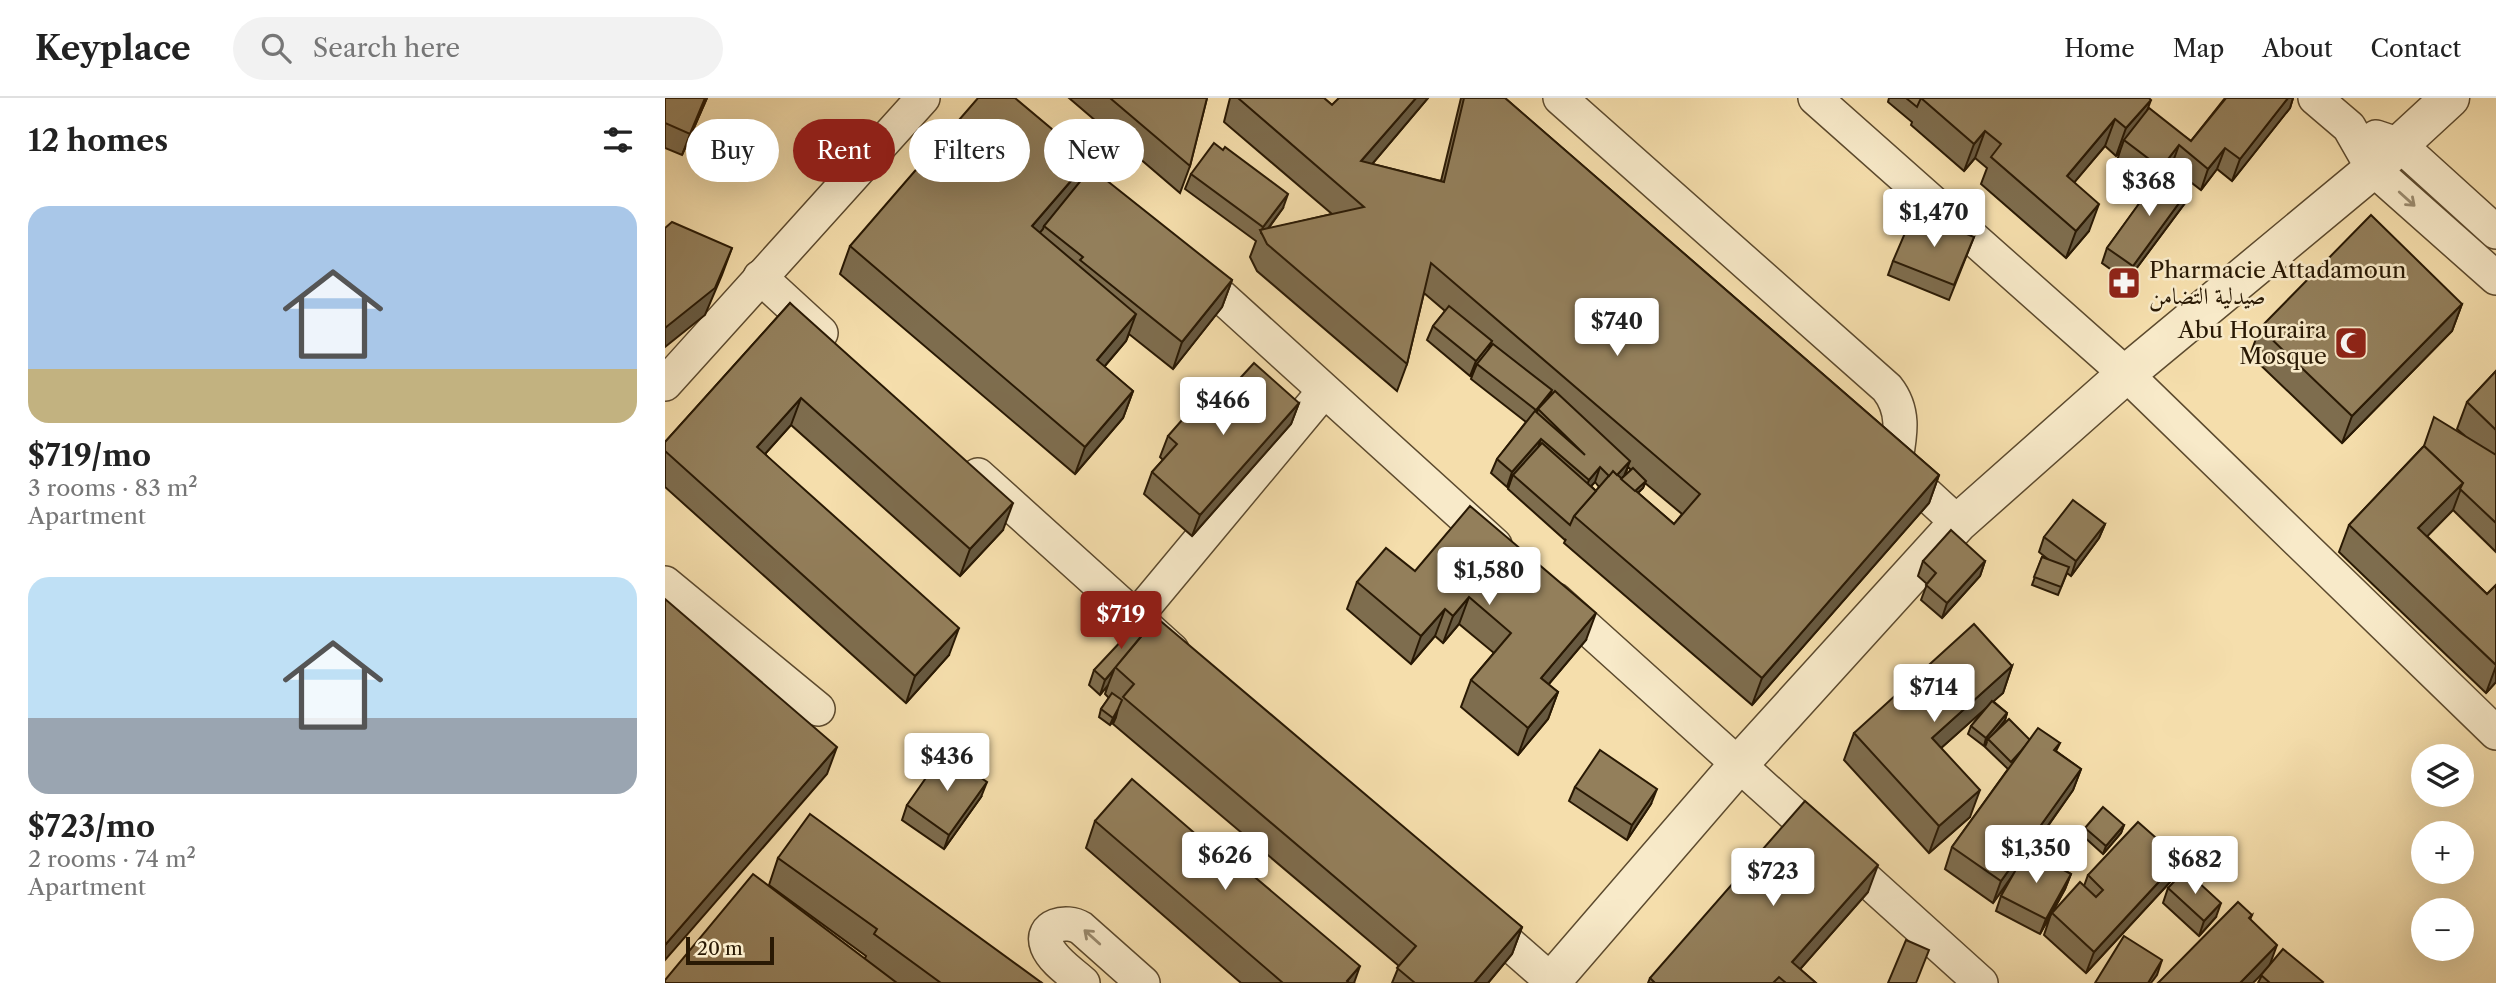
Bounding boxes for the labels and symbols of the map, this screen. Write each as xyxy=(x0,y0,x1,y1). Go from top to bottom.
pin: $368 xyxy=(2108,158,2190,218)
pin: $1,470 xyxy=(1877,190,1991,249)
one-way arrow xyxy=(2398,190,2415,207)
place label: Pharmacie Attadamoun صيدلية التضامن xyxy=(2149,256,2407,312)
pharmacy icon: Pharmacie Attadamoun صيدلية التضامن xyxy=(2105,264,2143,302)
pin: $740 xyxy=(1576,299,1658,358)
place label: Abu Houraira Mosque xyxy=(2177,316,2328,370)
mosque icon: Abu Houraira Mosque xyxy=(2332,324,2370,362)
pin: $466 xyxy=(1182,378,1264,437)
pin: $1,580 xyxy=(1432,547,1546,607)
pin: $719 xyxy=(1080,592,1162,651)
pin: $714 xyxy=(1893,664,1975,724)
pin: $436 xyxy=(906,734,988,793)
pin: $1,350 xyxy=(1979,826,2093,885)
pin: $626 xyxy=(1184,832,1266,892)
pin: $682 xyxy=(2154,836,2236,896)
pin: $723 xyxy=(1732,848,1814,908)
one-way arrow xyxy=(1084,929,1101,946)
scale bar xyxy=(686,934,773,966)

